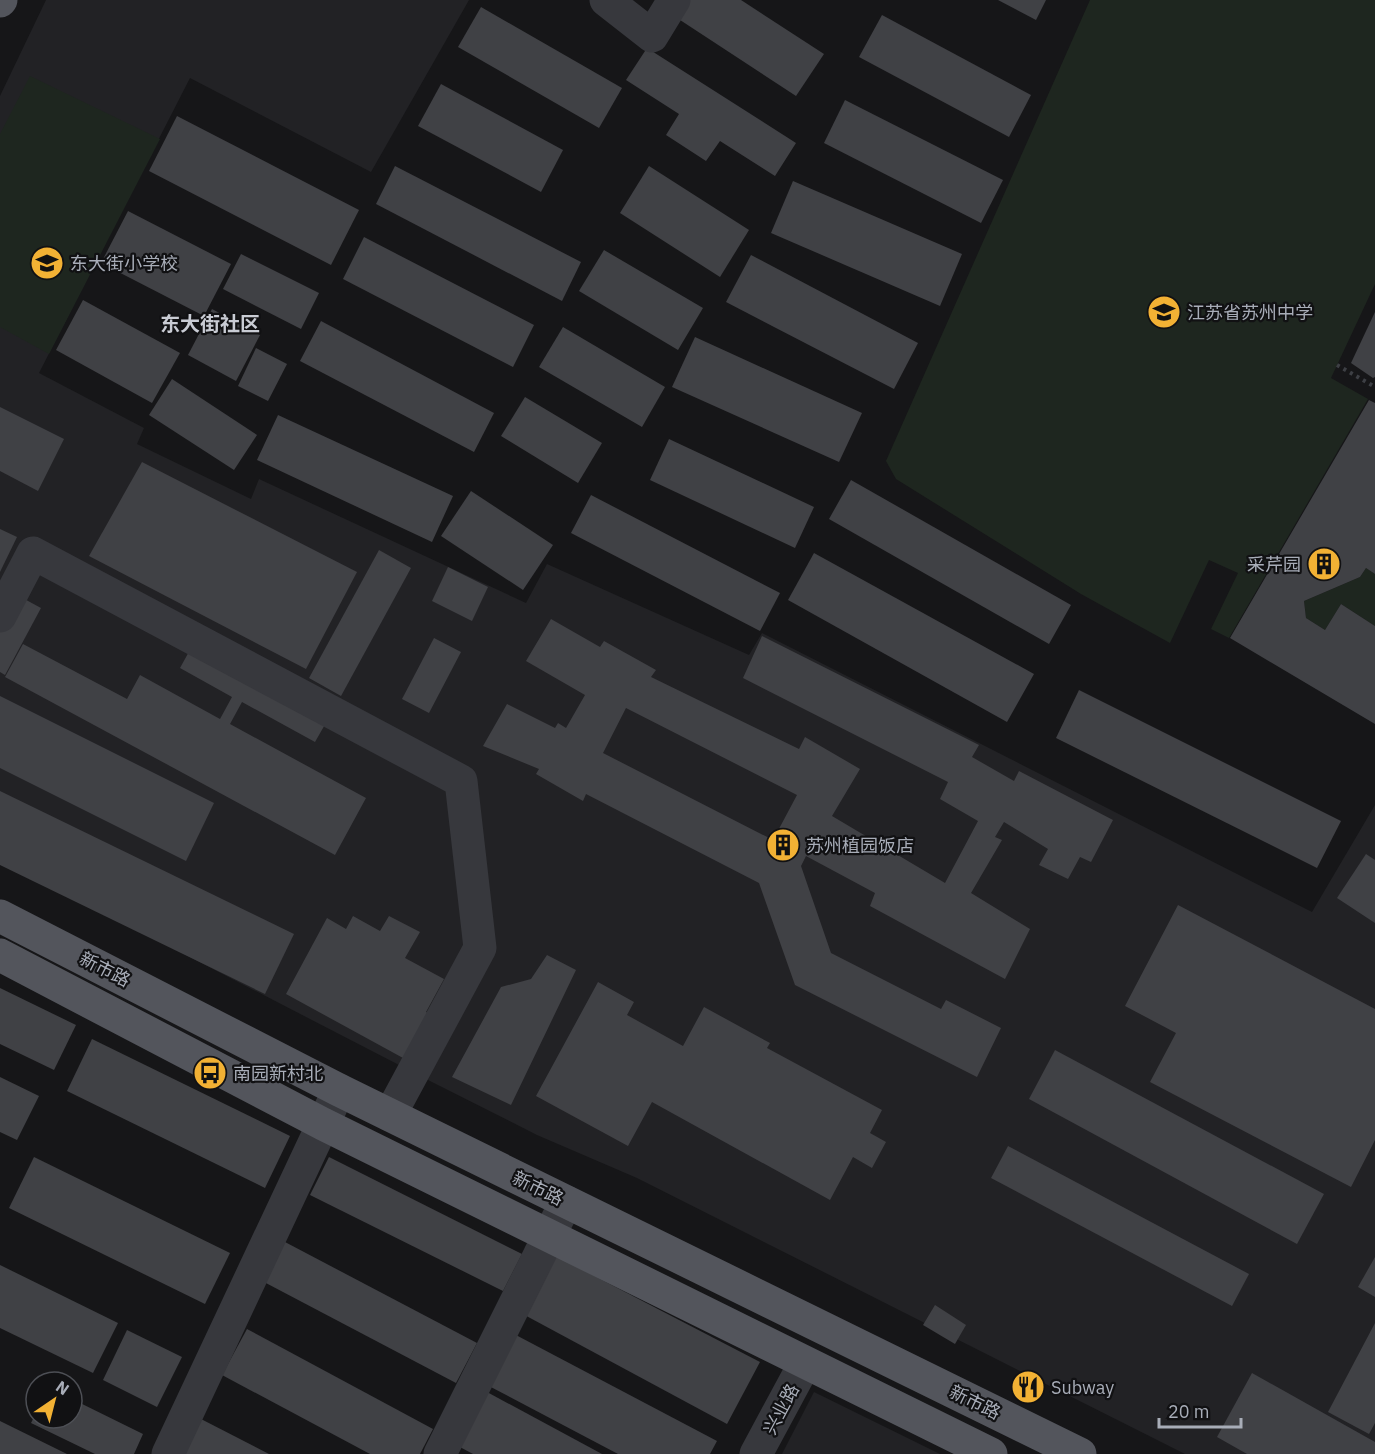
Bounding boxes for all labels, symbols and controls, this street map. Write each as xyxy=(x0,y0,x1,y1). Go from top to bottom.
school or university icon: 东大街小学校 xyxy=(29,245,65,281)
place label: 东大街小学校 xyxy=(70,252,178,275)
school or university icon: 江苏省苏州中学 xyxy=(1146,294,1182,330)
place label: 江苏省苏州中学 xyxy=(1187,301,1313,324)
district label: 东大街社区 xyxy=(160,310,260,337)
building icon: 采芹园 xyxy=(1306,546,1342,582)
place label: 采芹园 xyxy=(1247,553,1301,576)
building icon: 苏州植园饭店 xyxy=(765,827,801,863)
place label: 苏州植园饭店 xyxy=(806,834,914,857)
street label: 新市路 xyxy=(76,946,134,992)
bus stop icon: 南园新村北 xyxy=(192,1055,228,1091)
place label: 南园新村北 xyxy=(233,1062,323,1085)
street label: 新市路 xyxy=(509,1166,567,1210)
restaurant icon: Subway xyxy=(1010,1369,1046,1405)
north arrow xyxy=(24,1370,84,1430)
text: N xyxy=(52,1376,73,1399)
place label: Subway xyxy=(1051,1376,1114,1399)
street label: 兴业路 xyxy=(758,1380,804,1438)
street label: 新市路 xyxy=(946,1380,1004,1424)
scale bar xyxy=(1159,1391,1242,1429)
text: 20 m xyxy=(1168,1400,1210,1423)

